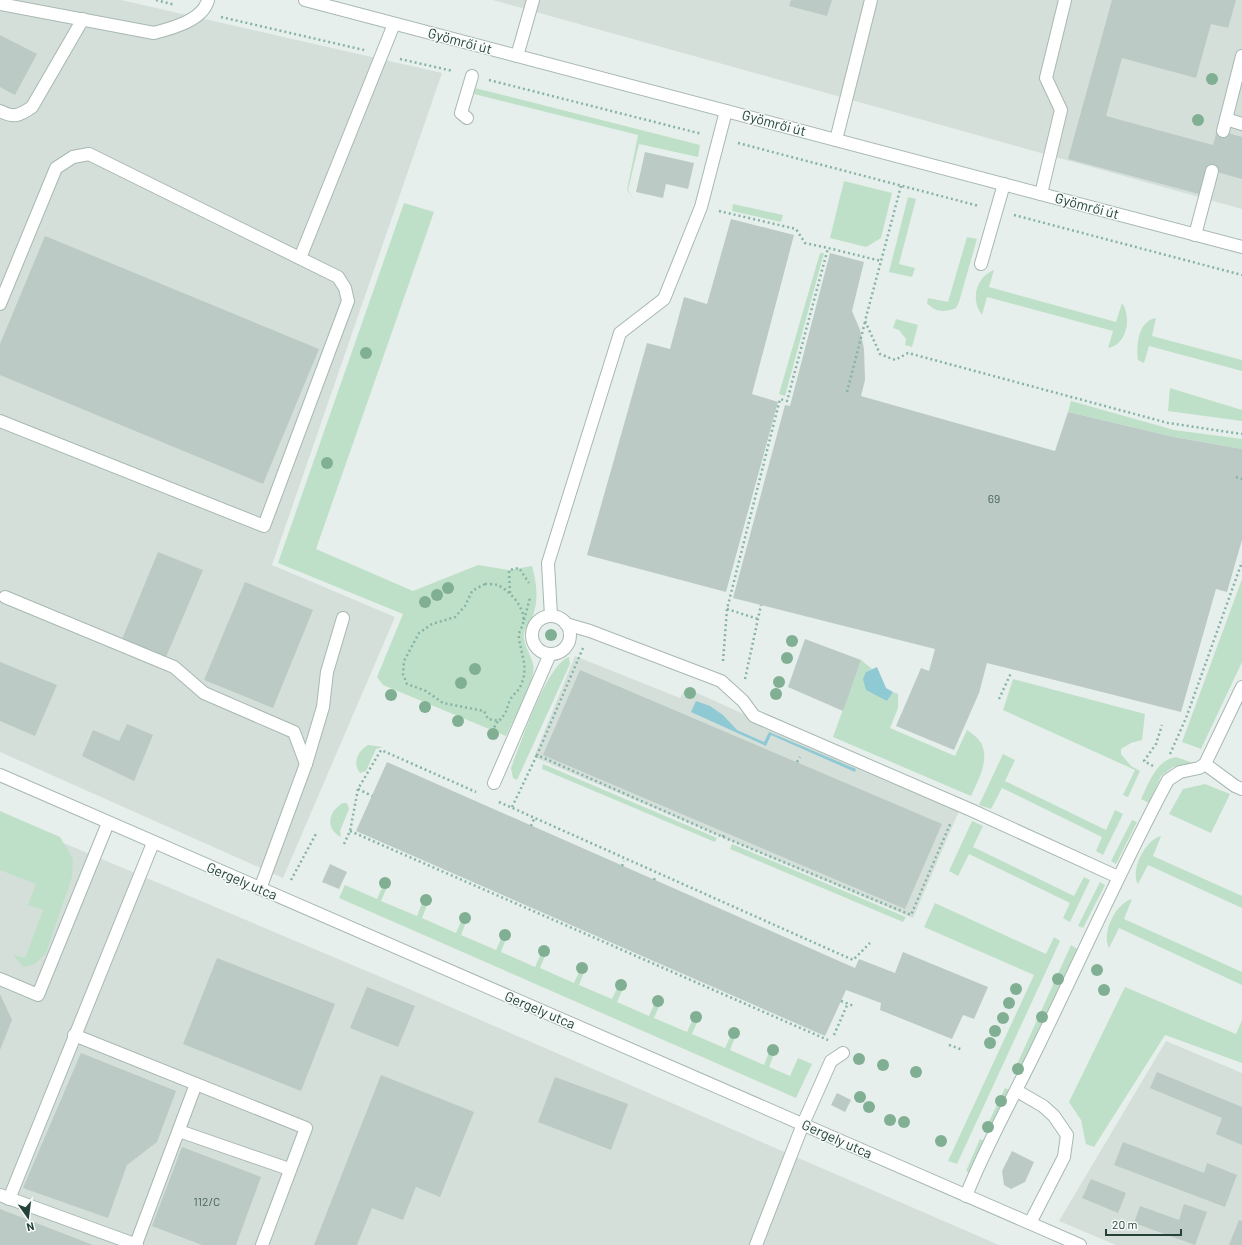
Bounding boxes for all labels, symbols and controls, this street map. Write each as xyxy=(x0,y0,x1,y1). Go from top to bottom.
street label: Gyömrői út xyxy=(426,24,494,57)
street label: Gyömrői út xyxy=(740,106,808,139)
street label: Gyömrői út xyxy=(1053,189,1121,222)
house number: 69 xyxy=(988,491,1000,505)
street label: Gergely utca xyxy=(204,858,280,903)
street label: Gergely utca xyxy=(502,987,578,1032)
street label: Gergely utca xyxy=(799,1115,875,1162)
house number: 112/C xyxy=(194,1194,220,1208)
north arrow xyxy=(8,1197,48,1237)
scale bar xyxy=(1106,1211,1181,1237)
text: 20 m xyxy=(1112,1217,1138,1231)
text: N xyxy=(25,1220,36,1234)

